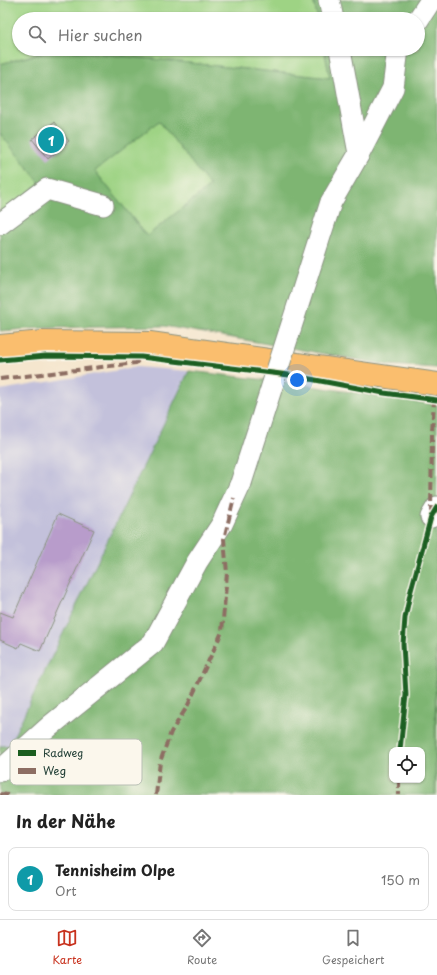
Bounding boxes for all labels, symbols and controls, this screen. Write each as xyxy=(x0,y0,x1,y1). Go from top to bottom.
search box xyxy=(12,12,425,56)
icon: search xyxy=(26,23,48,45)
text: Hier suchen xyxy=(58,23,143,46)
pin: 1 xyxy=(38,125,64,155)
your location xyxy=(287,370,307,390)
legend xyxy=(10,739,142,785)
text: Radweg xyxy=(43,744,83,761)
map controls xyxy=(389,747,425,783)
button: locate xyxy=(389,747,425,783)
text: Weg xyxy=(43,762,66,779)
text: In der Nähe xyxy=(16,808,115,834)
text: Tennisheim Olpe xyxy=(55,858,175,881)
text: 1 xyxy=(27,870,33,889)
text: 150 m xyxy=(381,870,420,889)
text: Ort xyxy=(55,881,77,900)
tab: Karte xyxy=(52,927,82,968)
tab: Route xyxy=(187,927,217,968)
tab: Gespeichert xyxy=(322,927,385,968)

